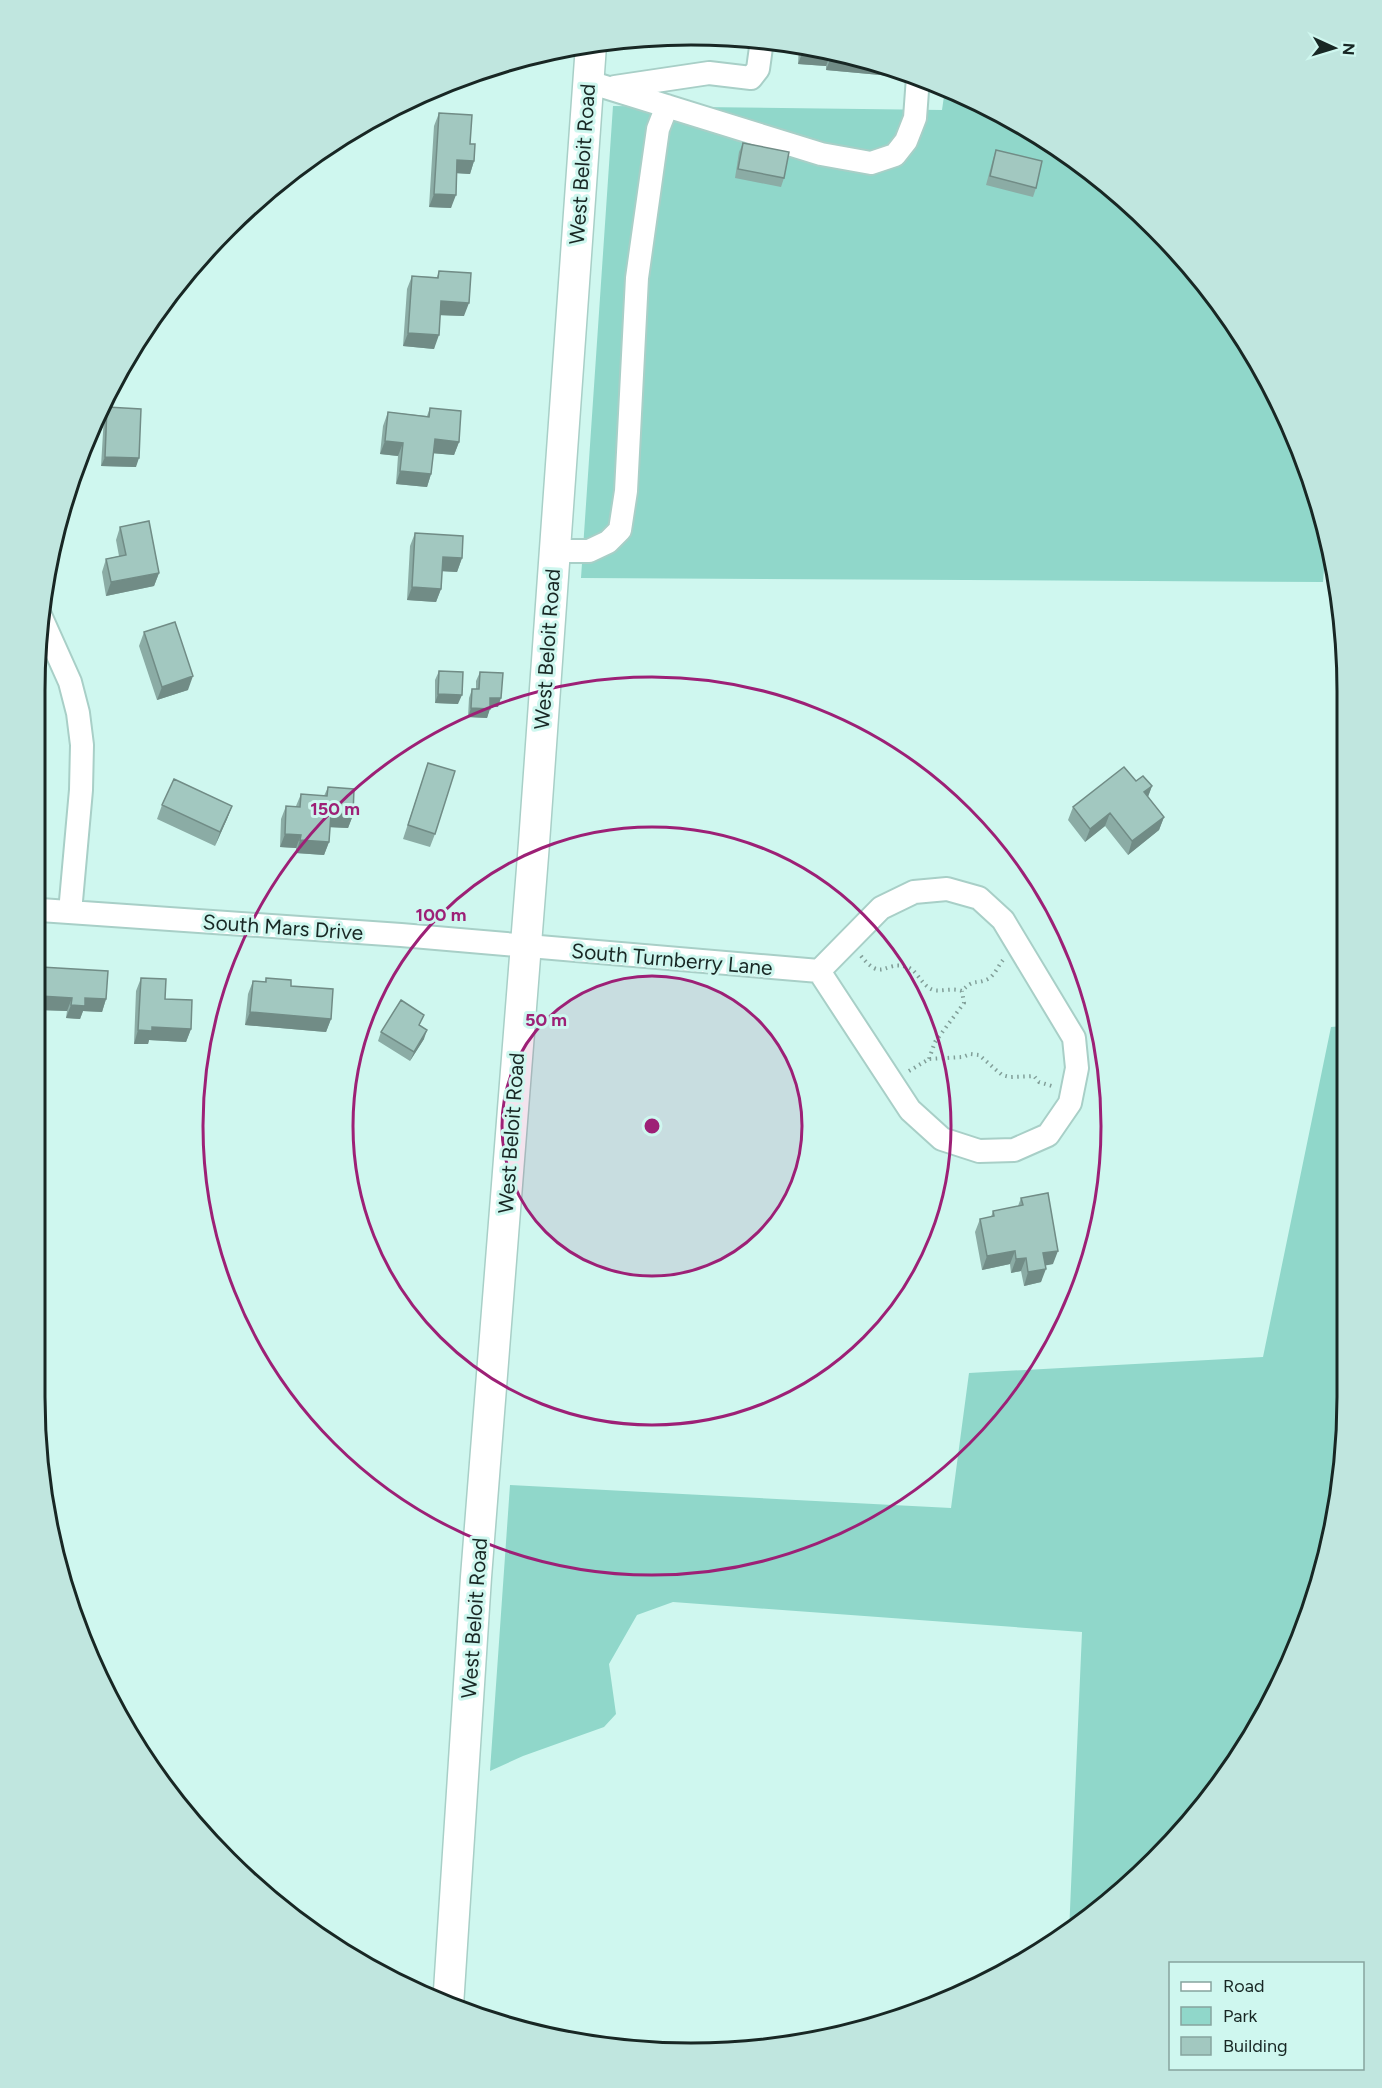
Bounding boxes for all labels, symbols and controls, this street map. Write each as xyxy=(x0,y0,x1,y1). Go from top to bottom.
north arrow xyxy=(1304,18,1364,78)
text: N xyxy=(1339,42,1358,56)
street label: West Beloit Road xyxy=(564,83,600,245)
street label: West Beloit Road xyxy=(529,568,565,730)
text: 150 m xyxy=(310,798,360,820)
text: 100 m xyxy=(416,904,466,926)
street label: South Mars Drive xyxy=(202,909,364,945)
street label: South Turnberry Lane xyxy=(570,938,774,980)
text: 50 m xyxy=(525,1009,567,1031)
street label: West Beloit Road xyxy=(493,1052,529,1214)
centre of rings xyxy=(642,1116,662,1136)
street label: West Beloit Road xyxy=(456,1537,492,1699)
legend xyxy=(1169,1962,1364,2070)
text: Road xyxy=(1223,1975,1264,1997)
text: Park xyxy=(1223,2005,1258,2027)
text: Building xyxy=(1223,2035,1288,2057)

